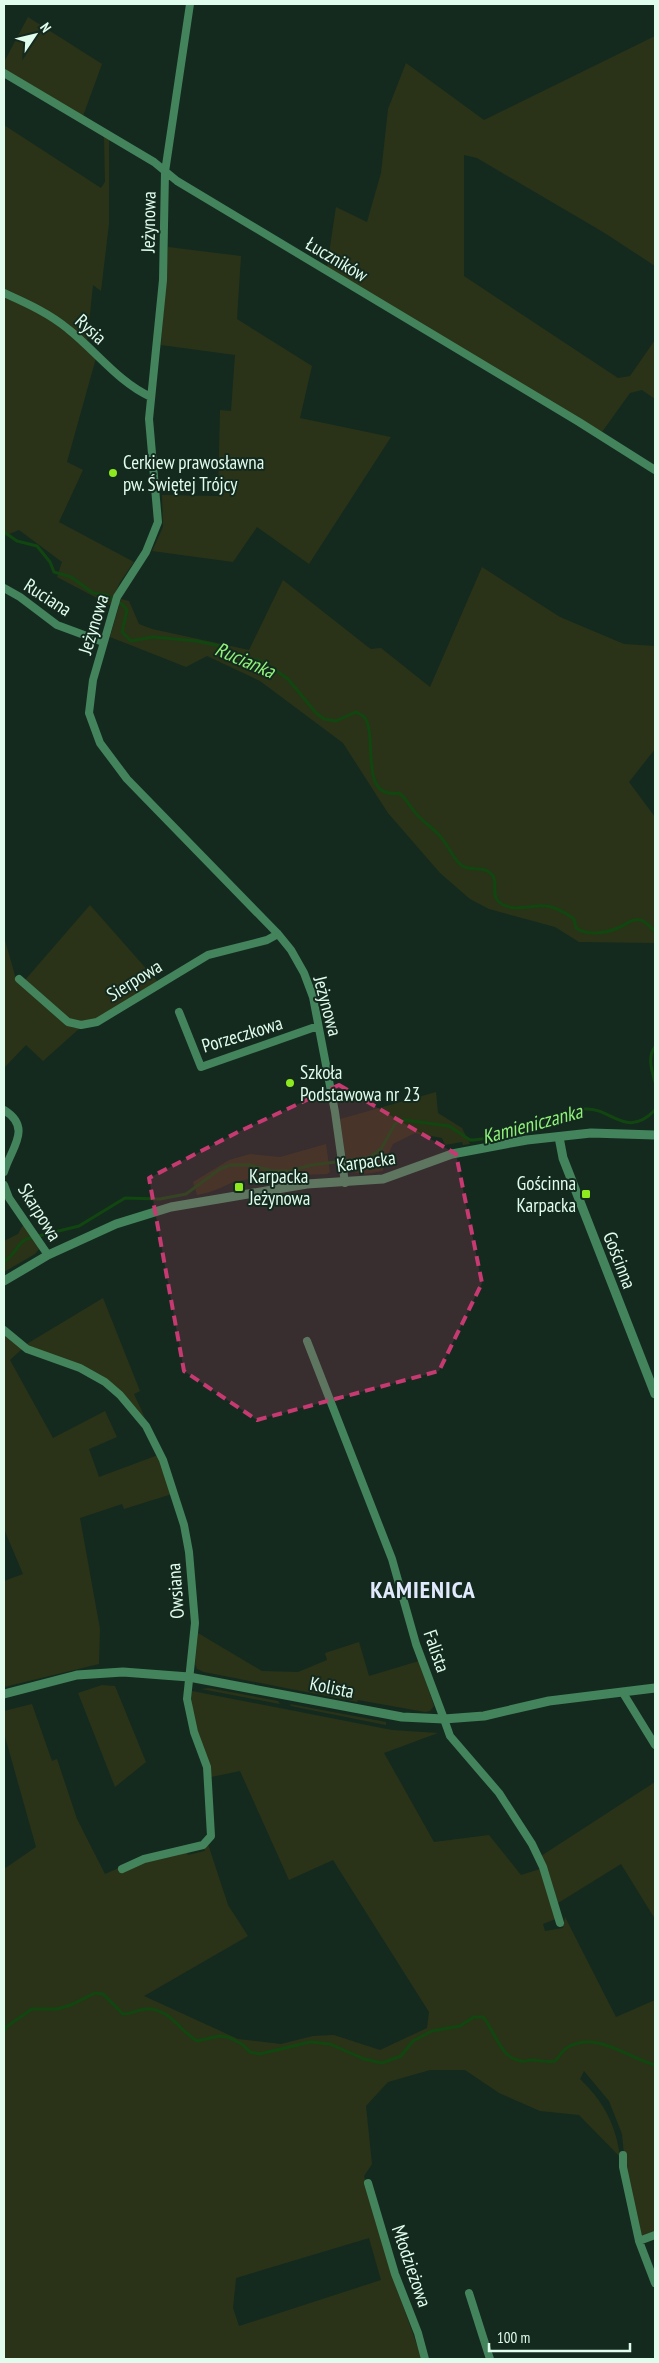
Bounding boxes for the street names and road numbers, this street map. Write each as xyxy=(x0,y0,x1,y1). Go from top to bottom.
street label: Jeżynowa xyxy=(135,191,161,254)
street label: Łuczników xyxy=(302,231,373,287)
street label: Rysia xyxy=(70,309,112,349)
street label: Ruciana xyxy=(20,573,76,621)
street label: Jeżynowa xyxy=(72,591,113,658)
street label: Sierpowa xyxy=(102,954,166,1006)
street label: Jeżynowa xyxy=(308,972,348,1039)
street label: Porzeczkowa xyxy=(199,1010,285,1058)
street label: Karpacka xyxy=(335,1145,397,1177)
street label: Skarpowa xyxy=(13,1179,67,1245)
street label: Gościnna xyxy=(598,1228,642,1292)
street label: Owsiana xyxy=(161,1562,189,1620)
street label: Falista xyxy=(419,1627,455,1675)
street label: Kolista xyxy=(308,1671,356,1703)
street label: Młodzieżowa xyxy=(387,2222,437,2310)

